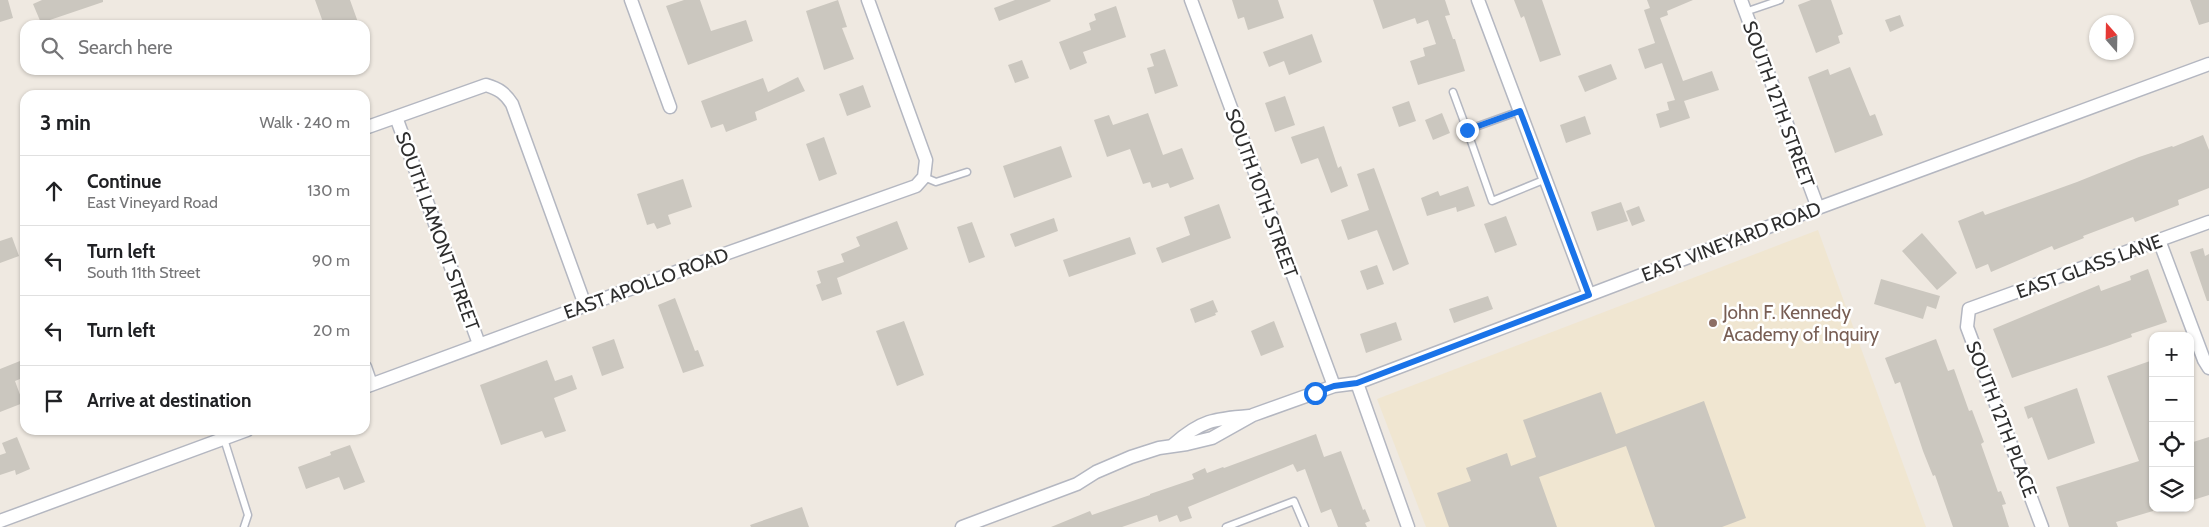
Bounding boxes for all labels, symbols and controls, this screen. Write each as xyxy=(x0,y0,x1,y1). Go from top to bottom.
north arrow xyxy=(2089,15,2134,60)
street label: SOUTH 12TH STREET xyxy=(1738,18,1819,190)
search box xyxy=(20,20,370,75)
icon: search xyxy=(38,34,66,62)
text: Search here xyxy=(78,36,172,59)
street label: SOUTH 10TH STREET xyxy=(1220,106,1303,281)
text: 3 min xyxy=(40,110,91,135)
text: Walk · 240 m xyxy=(259,113,350,132)
route end xyxy=(1456,119,1479,142)
street label: SOUTH LAMONT STREET xyxy=(391,129,484,334)
text: Continue xyxy=(87,170,161,193)
icon: ahead xyxy=(40,177,68,205)
text: 130 m xyxy=(307,181,350,200)
text: East Vineyard Road xyxy=(87,193,218,212)
street label: EAST VINEYARD ROAD xyxy=(1638,197,1824,286)
street label: EAST GLASS LANE xyxy=(2013,229,2165,303)
text: Turn left xyxy=(87,240,155,263)
street label: EAST APOLLO ROAD xyxy=(561,243,732,324)
icon: left xyxy=(40,247,68,275)
text: 90 m xyxy=(312,251,350,270)
text: South 11th Street xyxy=(87,263,200,282)
place label: John F. Kennedy Academy of Inquiry xyxy=(1722,301,1880,346)
icon: left xyxy=(40,317,68,345)
marker: John F. Kennedy Academy of Inquiry xyxy=(1707,317,1719,329)
text: Turn left xyxy=(87,319,155,342)
text: 20 m xyxy=(313,321,350,340)
map controls xyxy=(2149,332,2194,512)
button: + xyxy=(2149,332,2194,377)
street label: SOUTH 12TH PLACE xyxy=(1961,338,2042,501)
button: − xyxy=(2149,377,2194,422)
route start xyxy=(1304,382,1327,405)
icon: arrive xyxy=(40,387,68,415)
text: Arrive at destination xyxy=(87,389,251,412)
button: locate xyxy=(2149,422,2194,467)
button: layers xyxy=(2149,467,2194,512)

